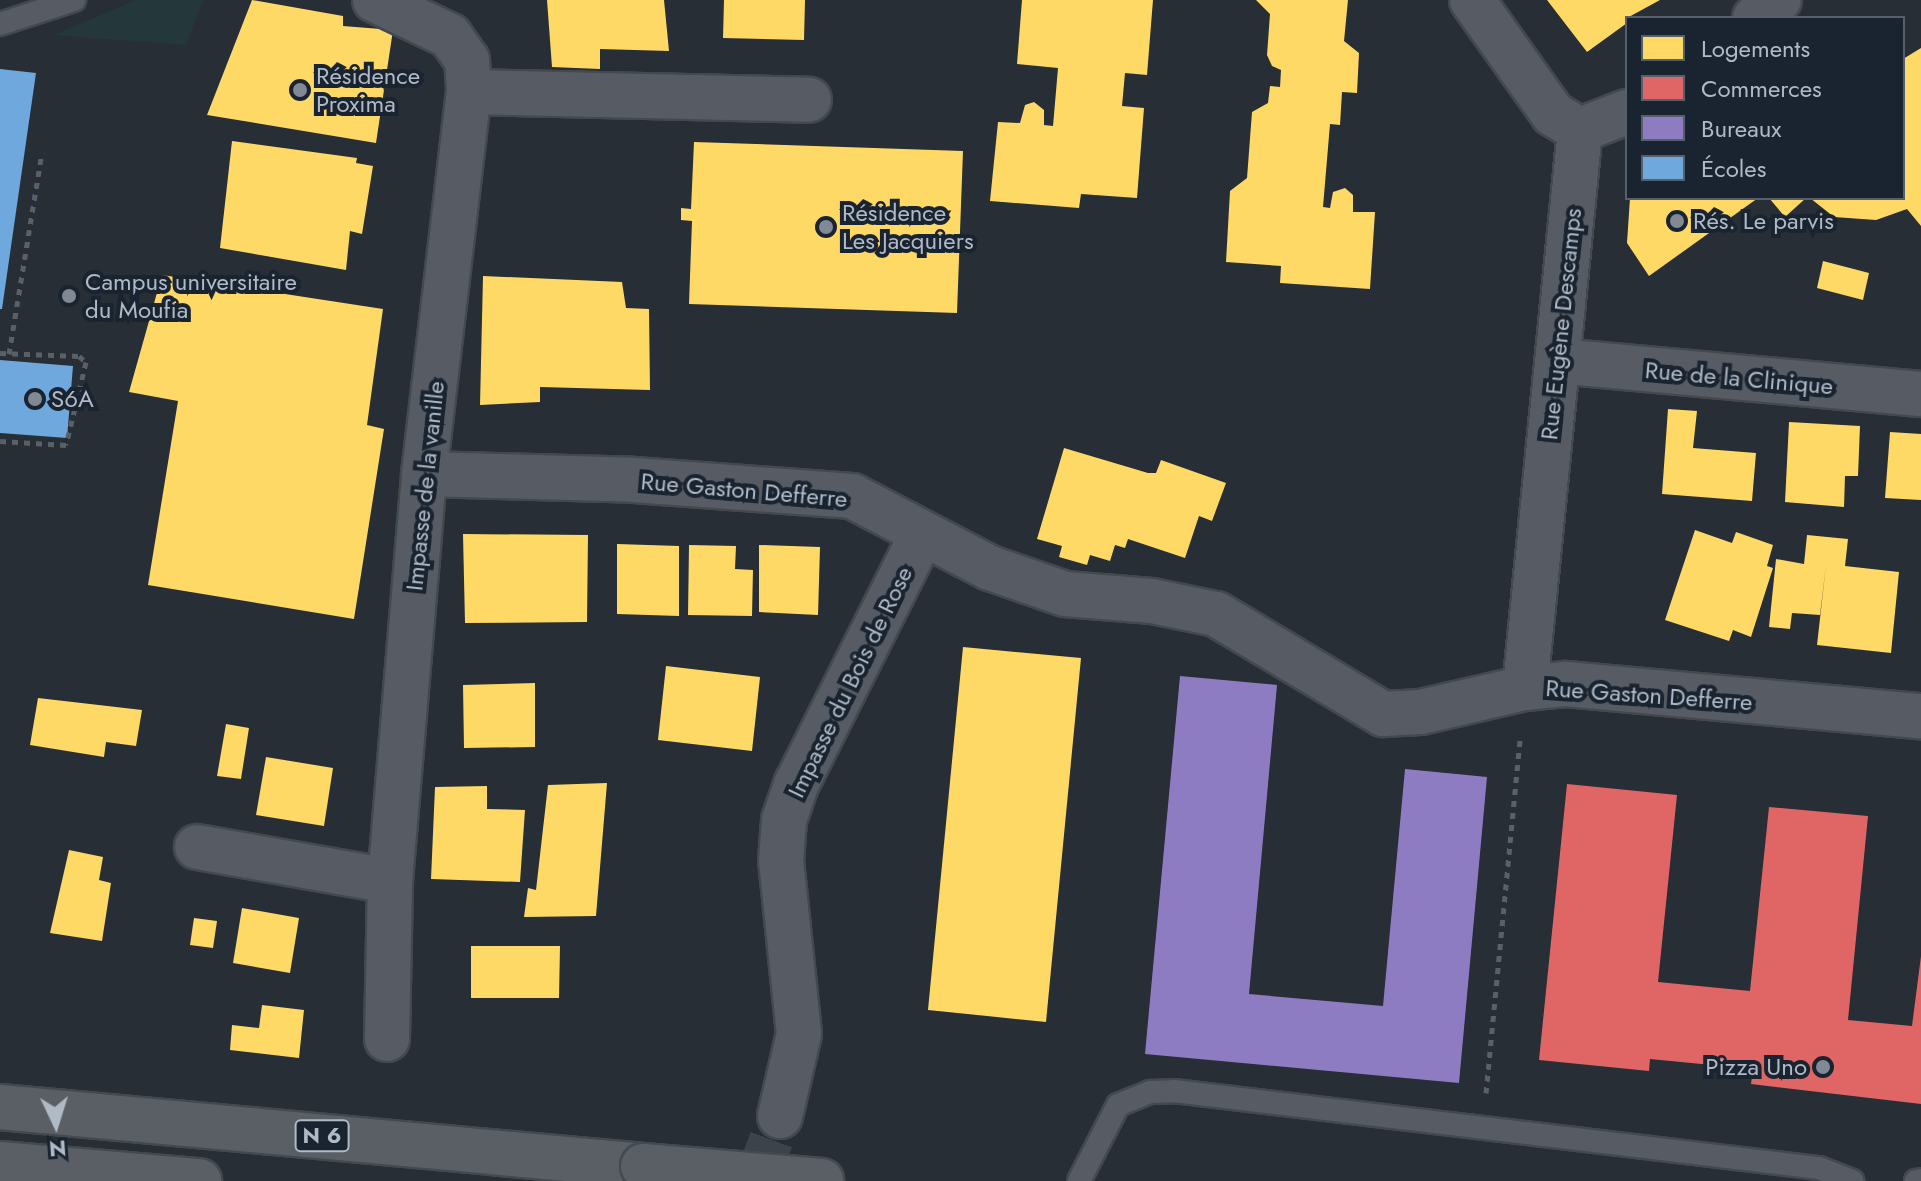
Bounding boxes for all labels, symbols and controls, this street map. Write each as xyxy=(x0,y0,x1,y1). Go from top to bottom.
legend xyxy=(1625,16,1905,200)
text: Logements xyxy=(1701,31,1810,66)
place label: Résidence Proxima xyxy=(316,62,420,118)
text: Commerces xyxy=(1701,71,1822,106)
marker: Résidence Proxima xyxy=(291,81,309,99)
text: Bureaux xyxy=(1701,111,1781,146)
text: Écoles xyxy=(1701,151,1766,186)
place label: Résidence Les Jacquiers xyxy=(842,199,974,255)
street label: Rue Eugène Descamps xyxy=(1534,207,1588,441)
place label: Rés. Le parvis xyxy=(1693,207,1834,235)
marker: Rés. Le parvis xyxy=(1668,212,1686,230)
marker: Résidence Les Jacquiers xyxy=(817,218,835,236)
place label: Campus universitaire du Moufia xyxy=(85,268,297,324)
marker: Campus universitaire du Moufia xyxy=(60,287,78,305)
street label: Rue de la Clinique xyxy=(1644,355,1834,401)
street label: Impasse de la vanille xyxy=(400,380,450,592)
place label: S6A xyxy=(51,385,94,413)
marker: S6A xyxy=(26,390,44,408)
street label: Rue Gaston Defferre xyxy=(639,467,849,513)
street label: Impasse du Bois de Rose xyxy=(781,562,919,802)
street label: Rue Gaston Defferre xyxy=(1545,673,1753,717)
place label: Pizza Uno xyxy=(1705,1053,1807,1081)
marker: Pizza Uno xyxy=(1814,1058,1832,1076)
north arrow xyxy=(16,1085,96,1165)
road number: N 6 xyxy=(294,1118,350,1154)
text: N xyxy=(48,1132,68,1166)

